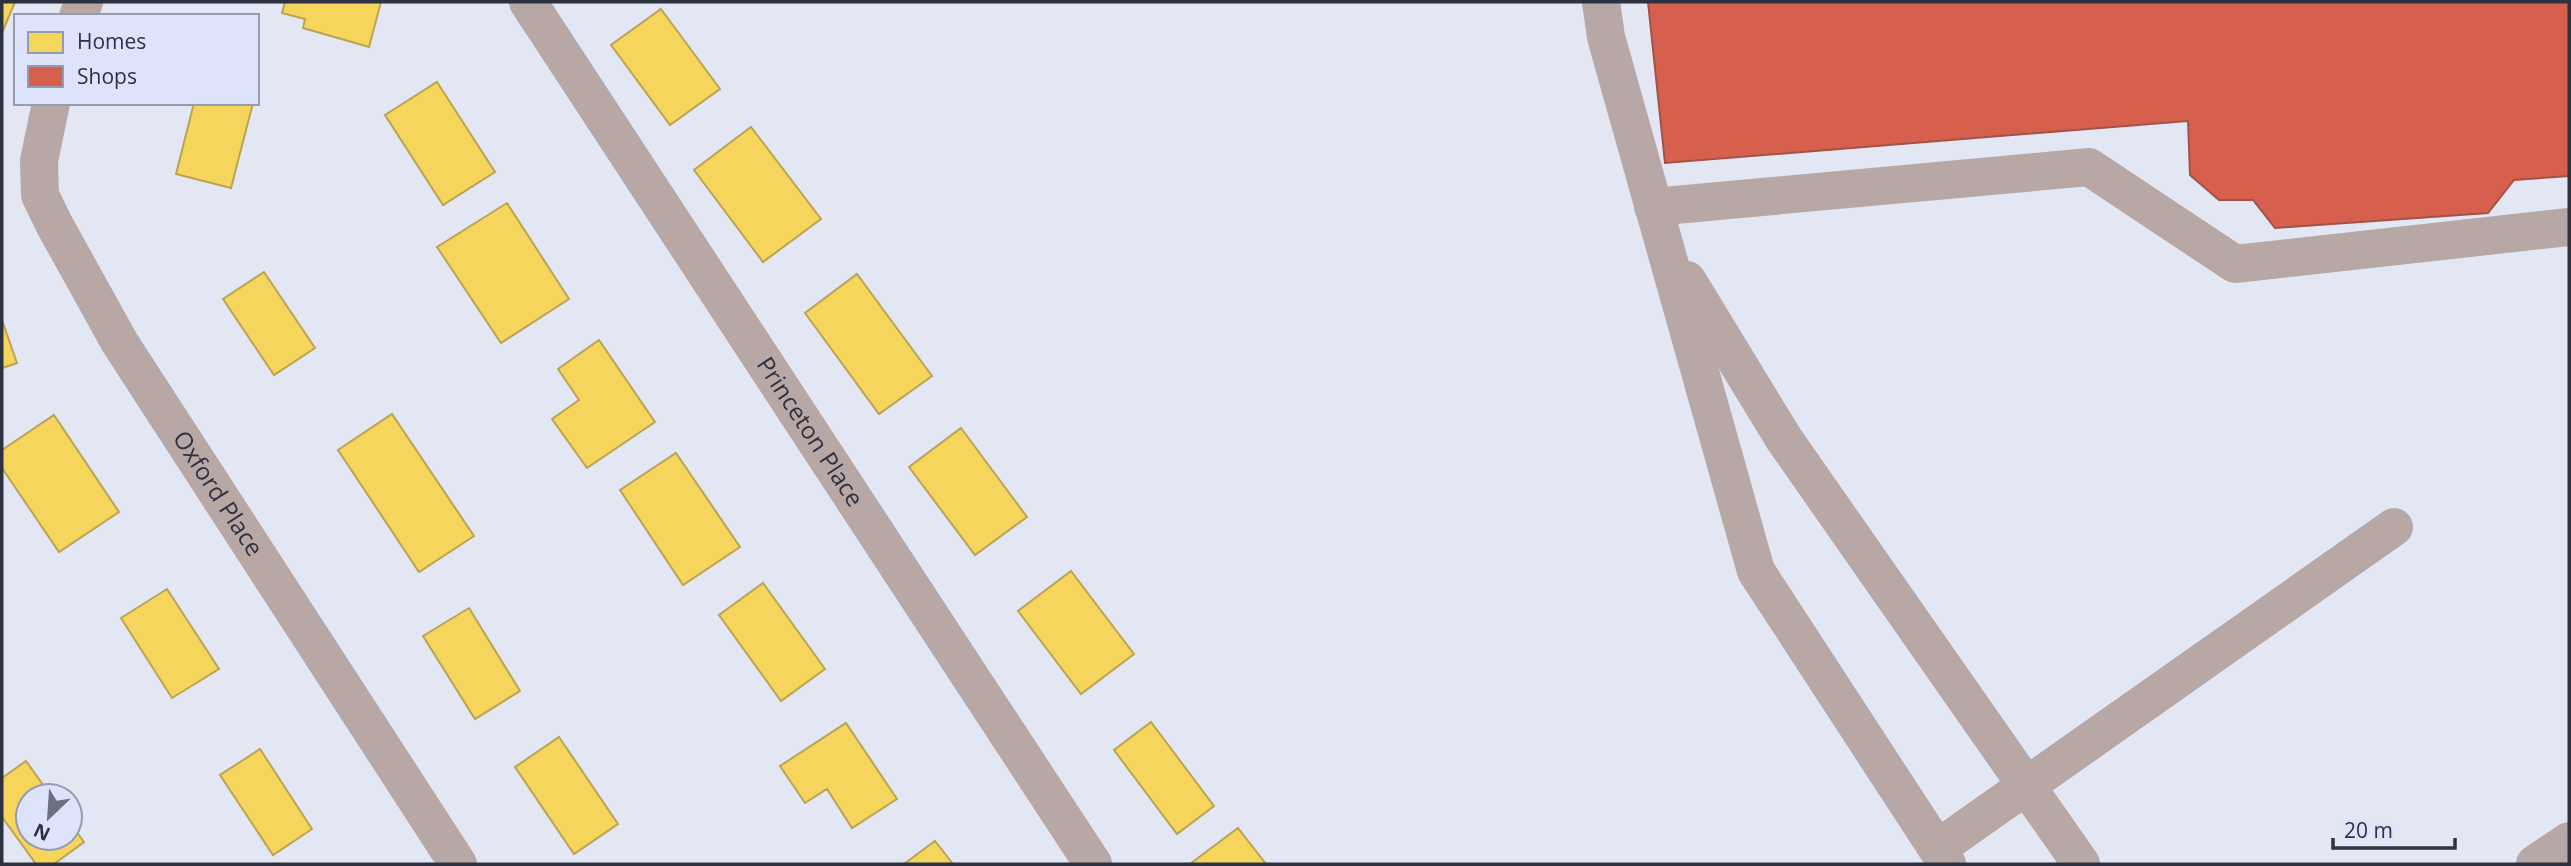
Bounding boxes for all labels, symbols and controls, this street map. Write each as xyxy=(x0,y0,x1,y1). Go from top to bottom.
legend xyxy=(14,14,259,105)
text: Homes xyxy=(77,27,146,55)
text: Shops xyxy=(77,62,137,90)
street label: Princeton Place xyxy=(750,350,872,512)
street label: Oxford Place xyxy=(166,424,272,562)
north arrow xyxy=(14,782,84,852)
scale bar xyxy=(2333,806,2456,850)
text: 20 m xyxy=(2344,816,2393,844)
text: N xyxy=(29,817,54,847)

